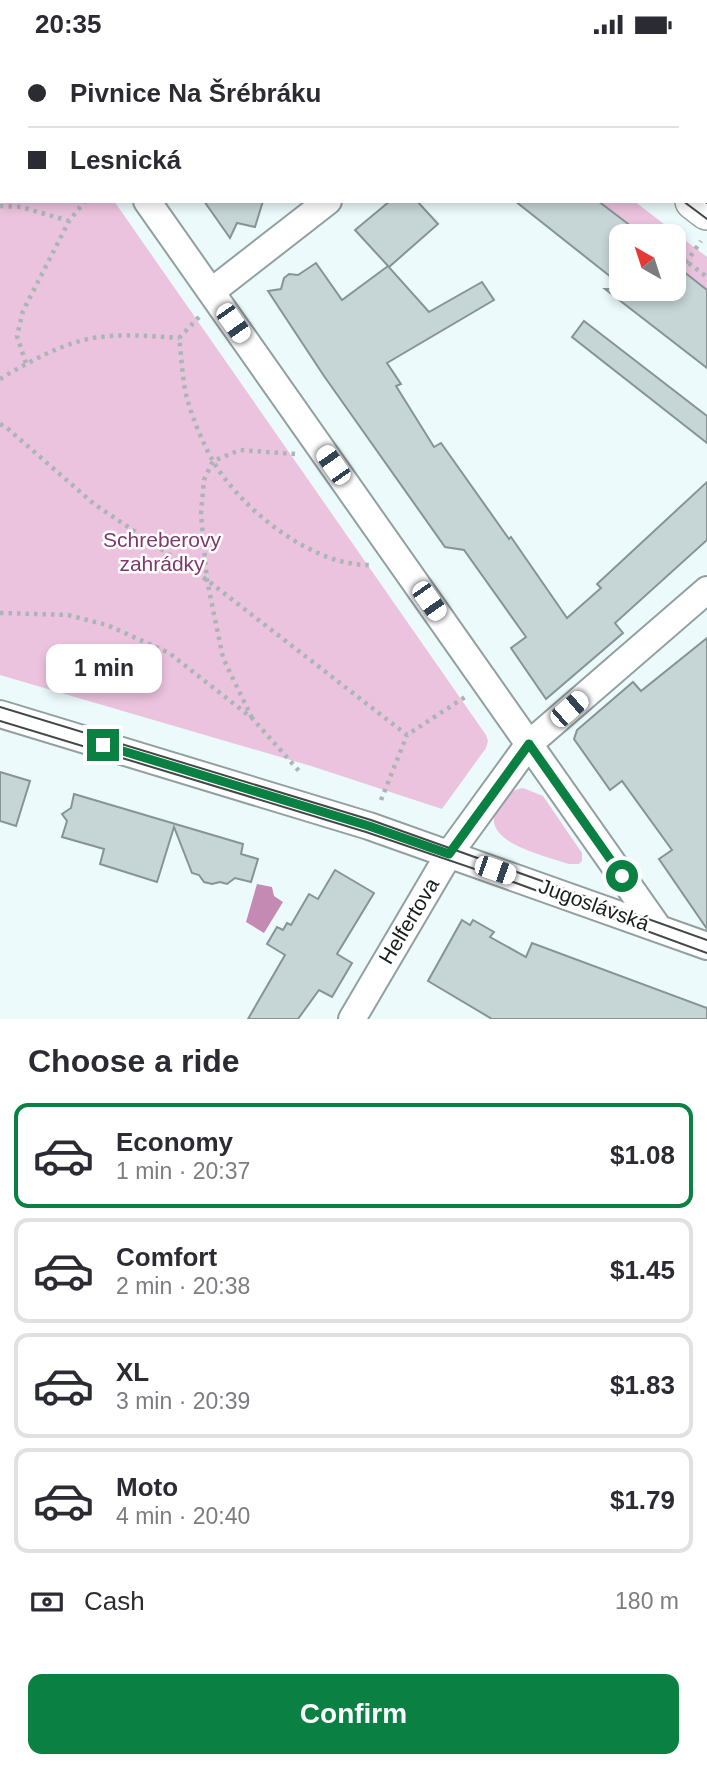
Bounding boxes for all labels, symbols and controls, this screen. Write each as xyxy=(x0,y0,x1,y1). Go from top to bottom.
text: 20:35 xyxy=(35,9,102,39)
text: Pivnice Na Šrébráku xyxy=(70,78,321,108)
text: Lesnická xyxy=(70,145,181,175)
north arrow xyxy=(609,224,686,301)
map controls xyxy=(609,224,686,301)
car xyxy=(213,300,254,346)
car xyxy=(313,442,354,488)
park label: Schreberovy zahrádky xyxy=(103,528,221,575)
car xyxy=(409,578,450,624)
callout: 1 min xyxy=(45,643,161,693)
text: 1 min xyxy=(74,655,134,681)
car xyxy=(547,687,592,731)
route end xyxy=(87,729,119,761)
car xyxy=(472,853,519,887)
route start xyxy=(606,860,638,892)
street label: Helfertova xyxy=(374,874,443,968)
street label: Jugoslávská xyxy=(536,874,653,935)
text: Choose a ride xyxy=(28,1043,240,1079)
icon: car xyxy=(32,1124,95,1187)
text: Economy xyxy=(116,1127,233,1157)
text: $1.08 xyxy=(610,1140,675,1170)
text: 1 min · 20:37 xyxy=(116,1158,250,1184)
icon: car xyxy=(32,1239,95,1302)
text: Comfort xyxy=(116,1242,217,1272)
text: $1.45 xyxy=(610,1255,675,1285)
text: 2 min · 20:38 xyxy=(116,1273,250,1299)
icon: car xyxy=(32,1354,95,1417)
text: XL xyxy=(116,1357,149,1387)
text: $1.83 xyxy=(610,1370,675,1400)
text: 3 min · 20:39 xyxy=(116,1388,250,1414)
icon: car xyxy=(32,1469,95,1532)
text: Moto xyxy=(116,1472,178,1502)
text: $1.79 xyxy=(610,1485,675,1515)
text: 4 min · 20:40 xyxy=(116,1503,250,1529)
icon: cash xyxy=(28,1583,66,1621)
text: Cash xyxy=(84,1586,145,1616)
text: 180 m xyxy=(615,1588,679,1614)
button: Confirm xyxy=(28,1674,679,1754)

